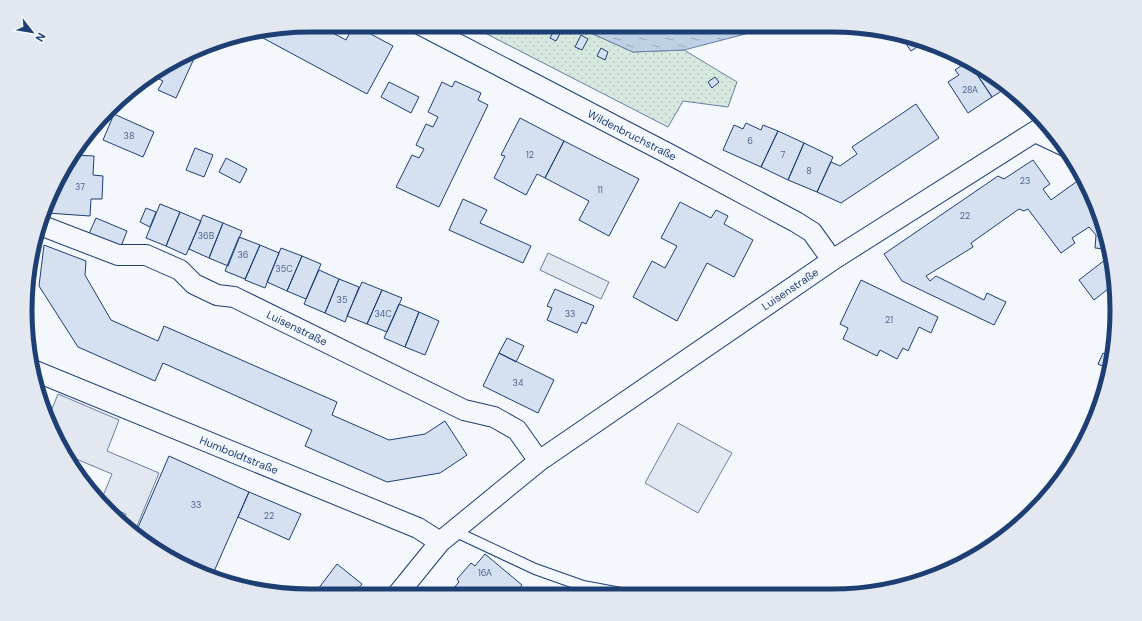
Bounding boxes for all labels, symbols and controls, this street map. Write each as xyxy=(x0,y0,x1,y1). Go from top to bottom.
north arrow xyxy=(12,12,52,52)
text: N xyxy=(33,30,49,44)
house number: 28A xyxy=(962,84,978,96)
street label: Wildenbruchstraße xyxy=(585,106,679,164)
house number: 38 xyxy=(124,130,134,142)
house number: 6 xyxy=(747,135,753,147)
house number: 12 xyxy=(526,149,534,161)
house number: 7 xyxy=(781,149,786,161)
house number: 8 xyxy=(806,165,812,177)
house number: 23 xyxy=(1020,175,1030,187)
house number: 37 xyxy=(75,181,85,193)
house number: 11 xyxy=(597,184,603,196)
house number: 22 xyxy=(960,210,970,222)
house number: 36B xyxy=(198,230,214,242)
house number: 36 xyxy=(238,249,249,261)
house number: 35C xyxy=(275,263,293,275)
street label: Luisenstraße xyxy=(759,265,821,313)
house number: 35 xyxy=(337,294,347,306)
street label: Luisenstraße xyxy=(264,307,330,349)
house number: 34C xyxy=(374,308,392,320)
house number: 33 xyxy=(565,308,575,320)
house number: 21 xyxy=(885,314,893,326)
house number: 34 xyxy=(513,377,524,389)
street label: Humboldtstraße xyxy=(198,433,280,477)
house number: 33 xyxy=(191,499,201,511)
house number: 22 xyxy=(264,510,274,522)
house number: 16A xyxy=(478,567,492,579)

